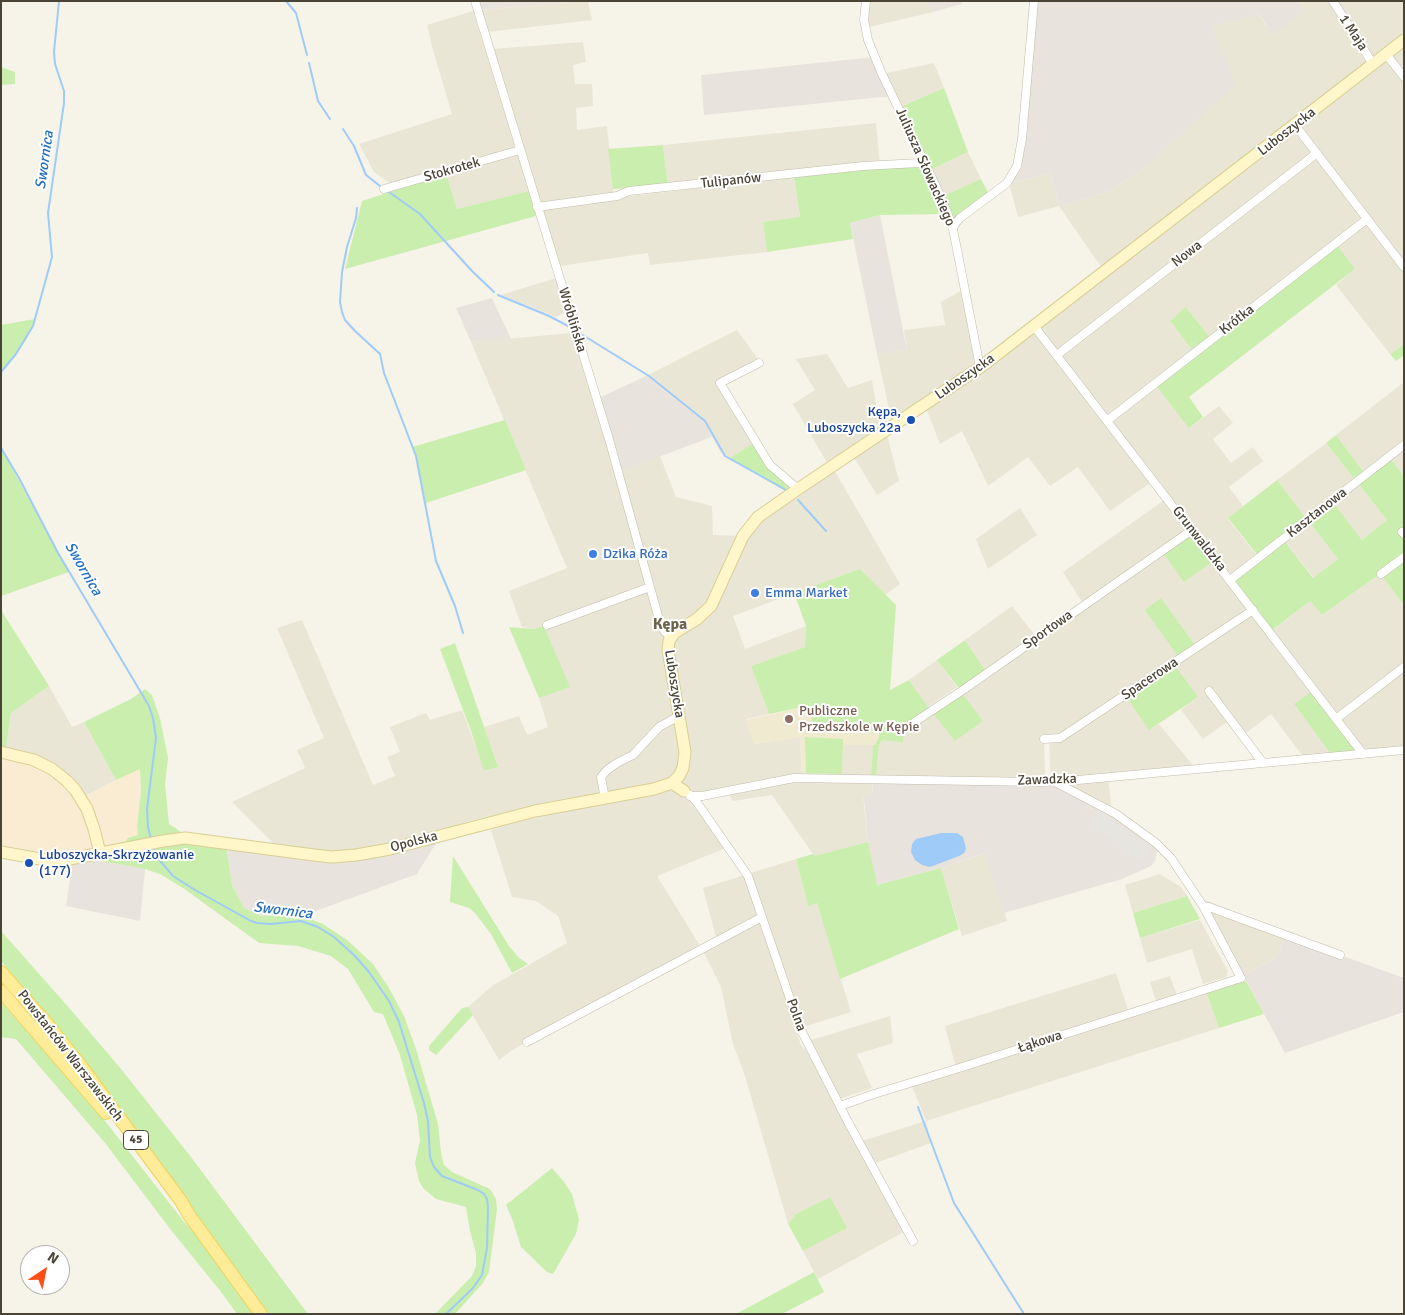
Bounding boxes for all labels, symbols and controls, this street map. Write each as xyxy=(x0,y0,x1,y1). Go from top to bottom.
street label: 1 Maja xyxy=(1335,12,1371,54)
street label: Luboszycka xyxy=(1255,104,1319,160)
street label: Juliusza Słowackiego xyxy=(891,105,959,229)
water label: Swornica xyxy=(32,130,58,190)
street label: Stokrotek xyxy=(422,154,482,186)
street label: Tulipanów xyxy=(700,169,762,193)
street label: Nowa xyxy=(1169,237,1205,271)
street label: Wróblińska xyxy=(554,286,590,354)
street label: Krótka xyxy=(1216,301,1258,339)
street label: Luboszycka xyxy=(932,350,998,404)
place label: Kępa, Luboszycka 22a xyxy=(807,404,901,437)
marker: Kępa, Luboszycka 22a xyxy=(905,414,917,426)
street label: Kasztanowa xyxy=(1284,484,1350,542)
street label: Grunwaldzka xyxy=(1168,503,1230,575)
water label: Swornica xyxy=(60,539,106,599)
place label: Dzika Róża xyxy=(603,546,668,562)
marker: Dzika Róża xyxy=(587,548,599,560)
place label: Emma Market xyxy=(765,585,848,601)
marker: Emma Market xyxy=(749,587,761,599)
street label: Sportowa xyxy=(1020,607,1076,653)
district label: Kępa xyxy=(653,615,687,635)
street label: Luboszycka xyxy=(660,649,688,719)
street label: Spacerowa xyxy=(1118,654,1182,704)
place label: Publiczne Przedszkole w Kępie xyxy=(799,703,919,736)
marker: Publiczne Przedszkole w Kępie xyxy=(783,713,795,725)
street label: Zawadzka xyxy=(1017,771,1077,789)
street label: Opolska xyxy=(389,828,439,856)
place label: Luboszycka-Skrzyżowanie (177) xyxy=(39,847,194,880)
marker: Luboszycka-Skrzyżowanie (177) xyxy=(23,857,35,869)
water label: Swornica xyxy=(253,898,313,924)
street label: Powstańców Warszawskich xyxy=(14,987,126,1125)
street label: Polna xyxy=(782,996,810,1034)
street label: Łąkowa xyxy=(1016,1027,1064,1057)
road number: 45 xyxy=(124,1130,148,1150)
north arrow xyxy=(20,1245,70,1295)
text: N xyxy=(44,1248,62,1268)

